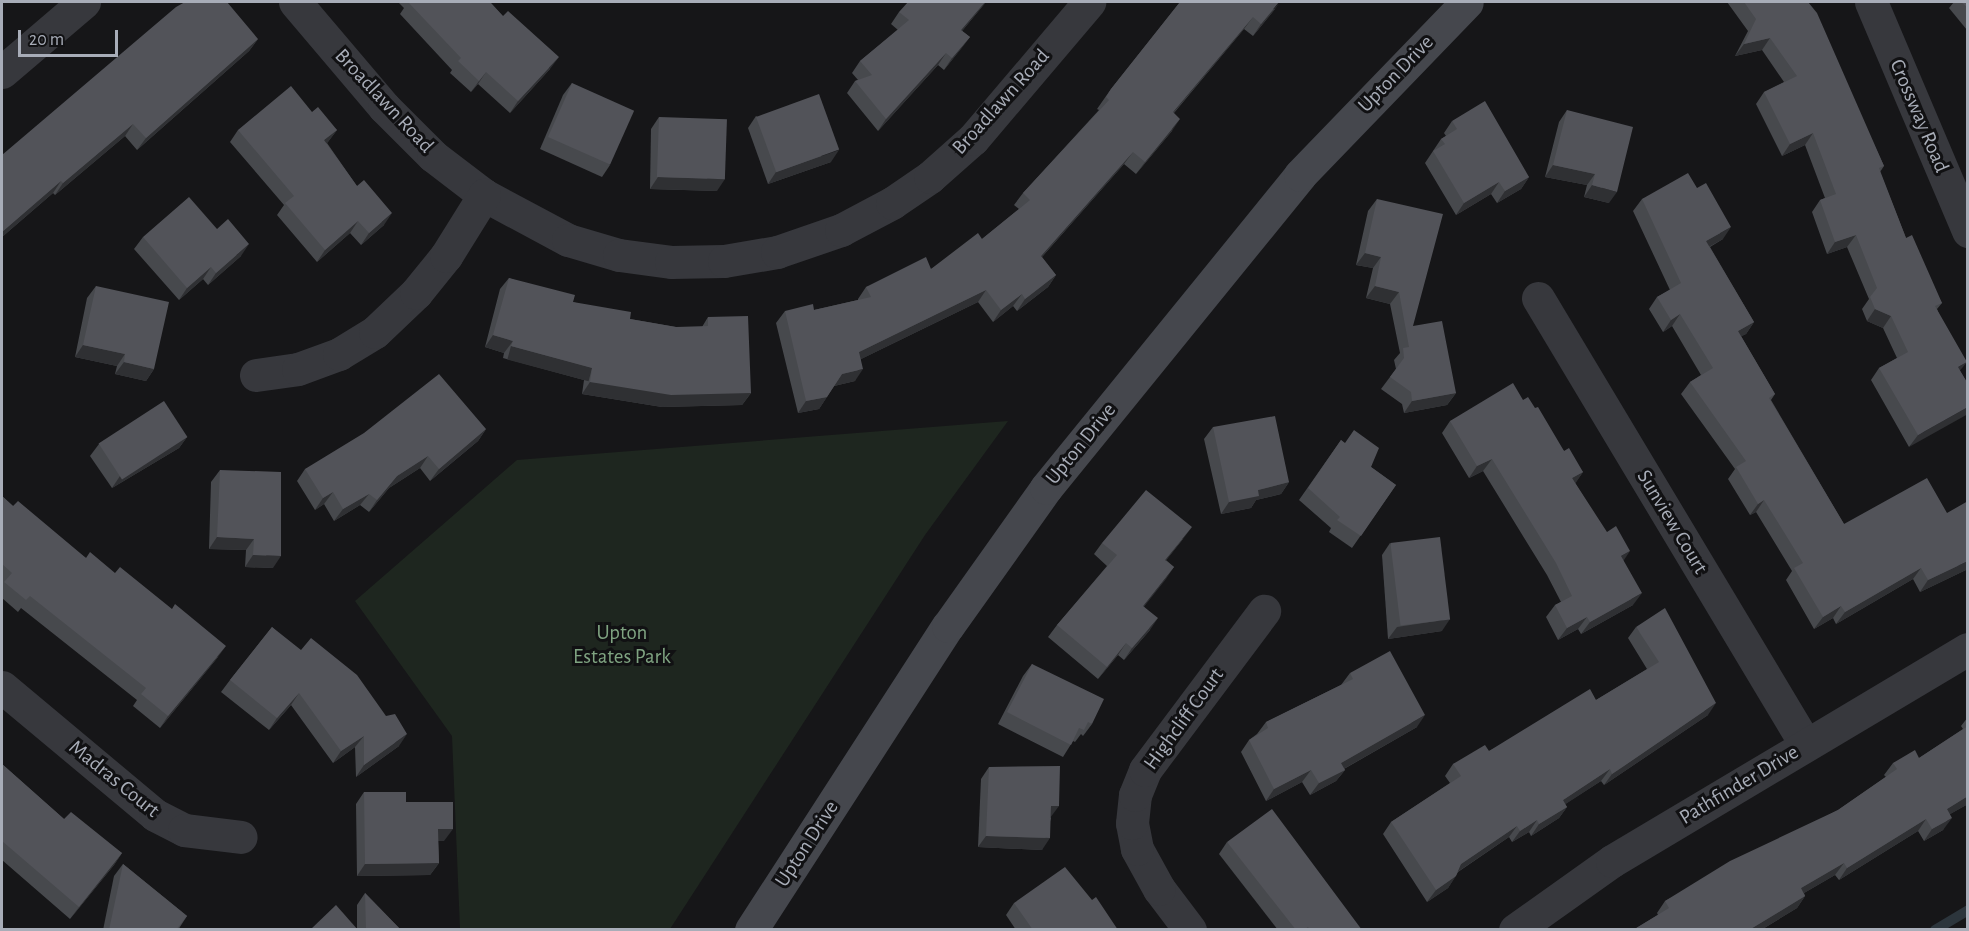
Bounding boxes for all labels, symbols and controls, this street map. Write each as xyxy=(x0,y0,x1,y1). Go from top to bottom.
scale bar xyxy=(21,18,122,56)
street label: Upton Drive xyxy=(1353,30,1439,118)
text: 20 m xyxy=(29,31,64,49)
street label: Broadlawn Road xyxy=(329,44,439,158)
street label: Broadlawn Road xyxy=(947,44,1055,160)
street label: Crossway Road xyxy=(1884,56,1954,176)
street label: Upton Drive xyxy=(1040,398,1122,490)
street label: Sunview Court xyxy=(1631,465,1713,579)
park label: Upton Estates Park xyxy=(573,620,671,670)
street label: Highcliff Court xyxy=(1139,663,1229,775)
street label: Madras Court xyxy=(64,735,164,823)
street label: Pathfinder Drive xyxy=(1675,740,1803,830)
street label: Upton Drive xyxy=(770,796,844,892)

